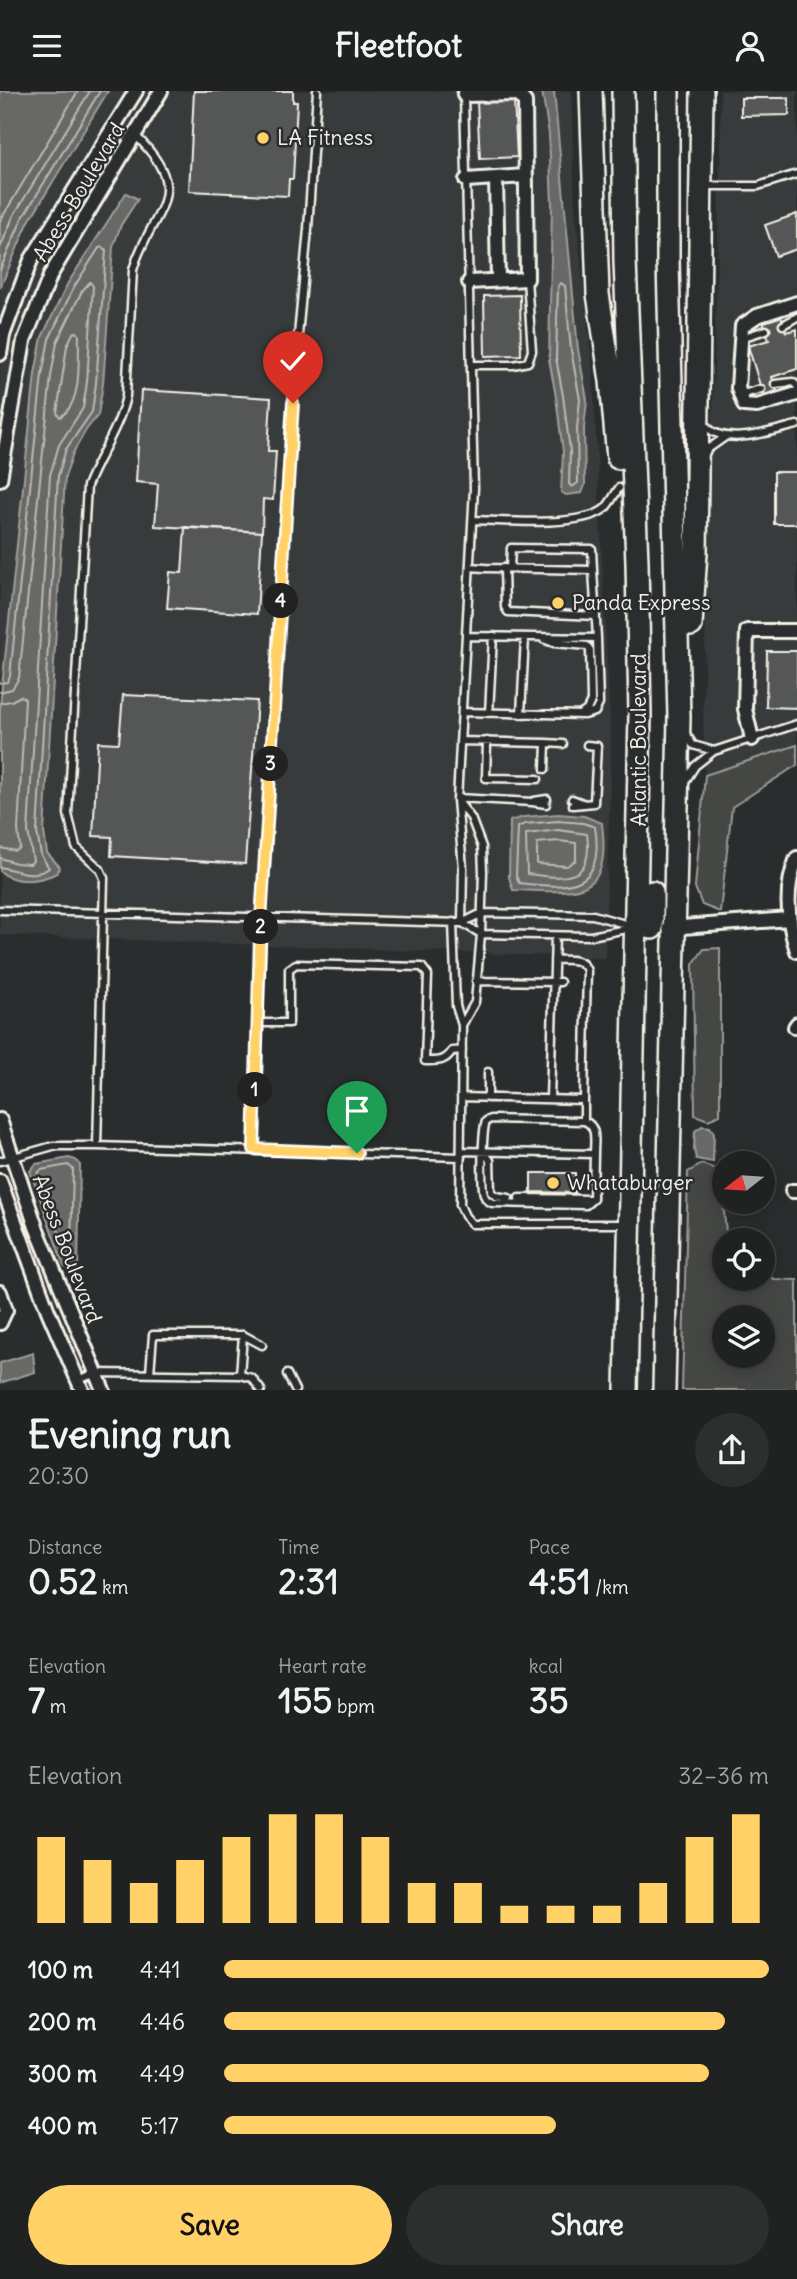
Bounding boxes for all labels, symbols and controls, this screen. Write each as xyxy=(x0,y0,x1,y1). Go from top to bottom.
text: Fleetfoot xyxy=(335,25,462,66)
icon: menu xyxy=(28,27,66,65)
icon: person xyxy=(731,27,769,65)
street label: Abess Boulevard xyxy=(27,117,131,266)
place label: LA Fitness xyxy=(277,124,373,151)
marker: LA Fitness xyxy=(255,130,271,146)
pin xyxy=(263,331,323,403)
icon: check xyxy=(274,342,312,380)
pin: 4 xyxy=(264,583,298,619)
text: 4 xyxy=(275,588,286,612)
place label: Panda Express xyxy=(572,589,710,616)
marker: Panda Express xyxy=(550,595,566,611)
street label: Atlantic Boulevard xyxy=(625,653,652,827)
pin: 3 xyxy=(254,747,288,781)
text: 3 xyxy=(265,751,276,775)
pin: 2 xyxy=(244,909,278,945)
text: 2 xyxy=(255,914,266,938)
pin: 1 xyxy=(238,1073,272,1107)
text: 1 xyxy=(251,1077,258,1101)
pin xyxy=(327,1081,387,1153)
icon: arrive xyxy=(338,1092,376,1130)
north arrow xyxy=(712,1151,775,1215)
map controls xyxy=(712,1151,775,1368)
place label: Whataburger xyxy=(567,1169,693,1196)
street label: Abess Boulevard xyxy=(27,1171,108,1327)
marker: Whataburger xyxy=(545,1175,561,1191)
button: locate xyxy=(712,1228,775,1291)
button: layers xyxy=(712,1305,775,1368)
text: Evening run xyxy=(28,1411,231,1458)
button: share xyxy=(695,1413,769,1487)
text: 20:30 xyxy=(28,1461,89,1490)
text: Distance xyxy=(28,1535,102,1559)
text: Time xyxy=(278,1535,319,1559)
text: Pace xyxy=(529,1535,570,1559)
text: 0.52 xyxy=(28,1559,98,1603)
text: 2:31 xyxy=(278,1559,339,1603)
text: 4:51 xyxy=(529,1559,591,1603)
text: km xyxy=(98,1575,128,1599)
text: /km xyxy=(591,1575,629,1599)
text: Elevation xyxy=(28,1654,106,1678)
text: Heart rate xyxy=(278,1654,366,1678)
text: kcal xyxy=(529,1654,563,1678)
text: 7 xyxy=(28,1678,45,1722)
text: 155 xyxy=(278,1678,332,1722)
text: 35 xyxy=(529,1678,569,1722)
text: m xyxy=(45,1694,66,1718)
text: bpm xyxy=(332,1694,375,1718)
text: Elevation xyxy=(28,1761,122,1790)
text: 32–36 m xyxy=(678,1761,769,1790)
text: 100 m xyxy=(28,1955,93,1984)
text: 4:41 xyxy=(140,1955,181,1984)
text: 200 m xyxy=(28,2007,97,2036)
text: 4:46 xyxy=(140,2007,185,2036)
text: 300 m xyxy=(28,2059,97,2088)
text: 4:49 xyxy=(140,2059,185,2088)
text: 400 m xyxy=(28,2111,97,2140)
text: 5:17 xyxy=(140,2111,179,2140)
button: Save xyxy=(28,2185,392,2265)
button: Share xyxy=(406,2185,769,2265)

